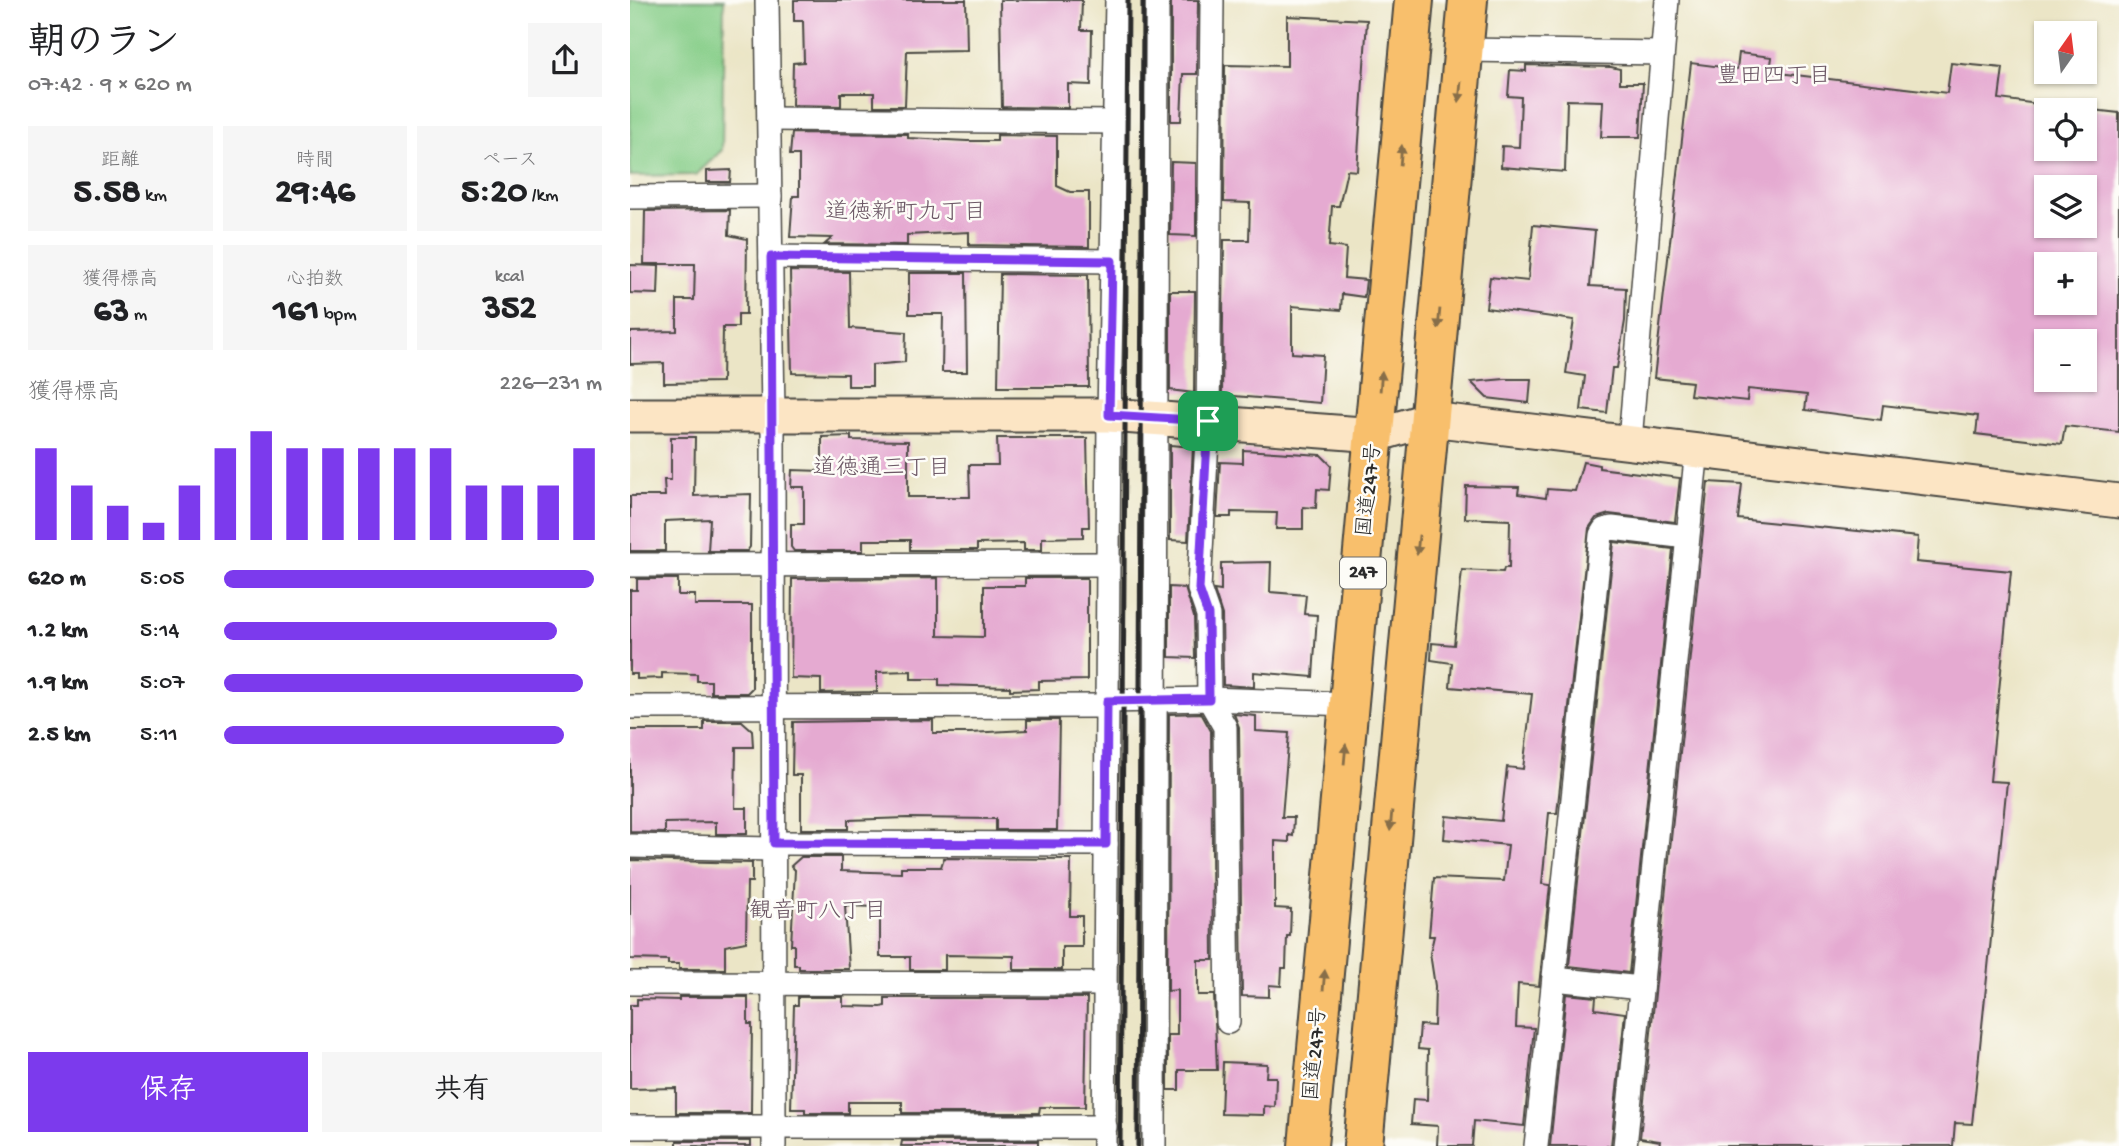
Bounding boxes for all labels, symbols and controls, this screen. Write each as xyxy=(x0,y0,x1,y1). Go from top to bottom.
north arrow xyxy=(2034,21,2096,84)
map controls xyxy=(2034,21,2097,392)
button: share xyxy=(528,23,602,97)
text: 朝のラン xyxy=(28,24,180,68)
district label: 豊田四丁目 xyxy=(1717,63,1832,91)
text: 07:42 · 9 × 620 m xyxy=(28,72,192,99)
one-way arrow xyxy=(1454,82,1465,104)
button: locate xyxy=(2034,98,2097,161)
one-way arrow xyxy=(1396,143,1407,165)
text: 距離 xyxy=(101,150,139,173)
text: 時間 xyxy=(296,150,334,173)
text: ペース xyxy=(482,150,538,173)
text: 5.58 xyxy=(74,173,141,214)
text: 29:46 xyxy=(275,173,355,214)
text: 5:20 xyxy=(461,173,527,214)
button: layers xyxy=(2034,175,2097,238)
text: km xyxy=(141,185,167,208)
text: /km xyxy=(527,185,558,208)
district label: 道徳新町九丁目 xyxy=(826,199,987,227)
button: + xyxy=(2034,252,2097,315)
text: kcal xyxy=(495,266,525,289)
text: 獲得標高 xyxy=(82,269,158,292)
text: 心拍数 xyxy=(286,269,344,292)
text: 352 xyxy=(483,289,537,330)
text: 63 xyxy=(93,292,129,333)
text: 161 xyxy=(273,292,319,333)
text: m xyxy=(129,304,147,327)
text: bpm xyxy=(319,304,357,327)
one-way arrow xyxy=(1433,308,1444,330)
button: − xyxy=(2034,329,2097,392)
one-way arrow xyxy=(1376,370,1387,392)
text: 226–231 m xyxy=(499,371,602,398)
text: 獲得標高 xyxy=(28,380,120,407)
pin xyxy=(1178,391,1238,451)
icon: arrive xyxy=(1189,402,1227,440)
street label: 国道247号 xyxy=(1353,442,1388,538)
district label: 道徳通三丁目 xyxy=(813,455,951,483)
one-way arrow xyxy=(1412,535,1423,557)
road number: 247 xyxy=(1340,558,1386,588)
text: 620 m xyxy=(28,566,86,593)
text: 5:05 xyxy=(140,566,184,593)
text: 1.2 km xyxy=(28,618,88,645)
text: 5:14 xyxy=(140,618,180,645)
text: 1.9 km xyxy=(28,670,88,697)
text: 5:07 xyxy=(140,670,184,697)
text: 2.5 km xyxy=(28,722,91,749)
text: 5:11 xyxy=(140,722,178,749)
one-way arrow xyxy=(1340,743,1351,765)
one-way arrow xyxy=(1386,810,1397,832)
district label: 観音町八丁目 xyxy=(749,898,887,926)
one-way arrow xyxy=(1319,969,1330,991)
street label: 国道247号 xyxy=(1299,1006,1334,1102)
button: 保存 xyxy=(28,1052,308,1132)
button: 共有 xyxy=(322,1052,602,1132)

